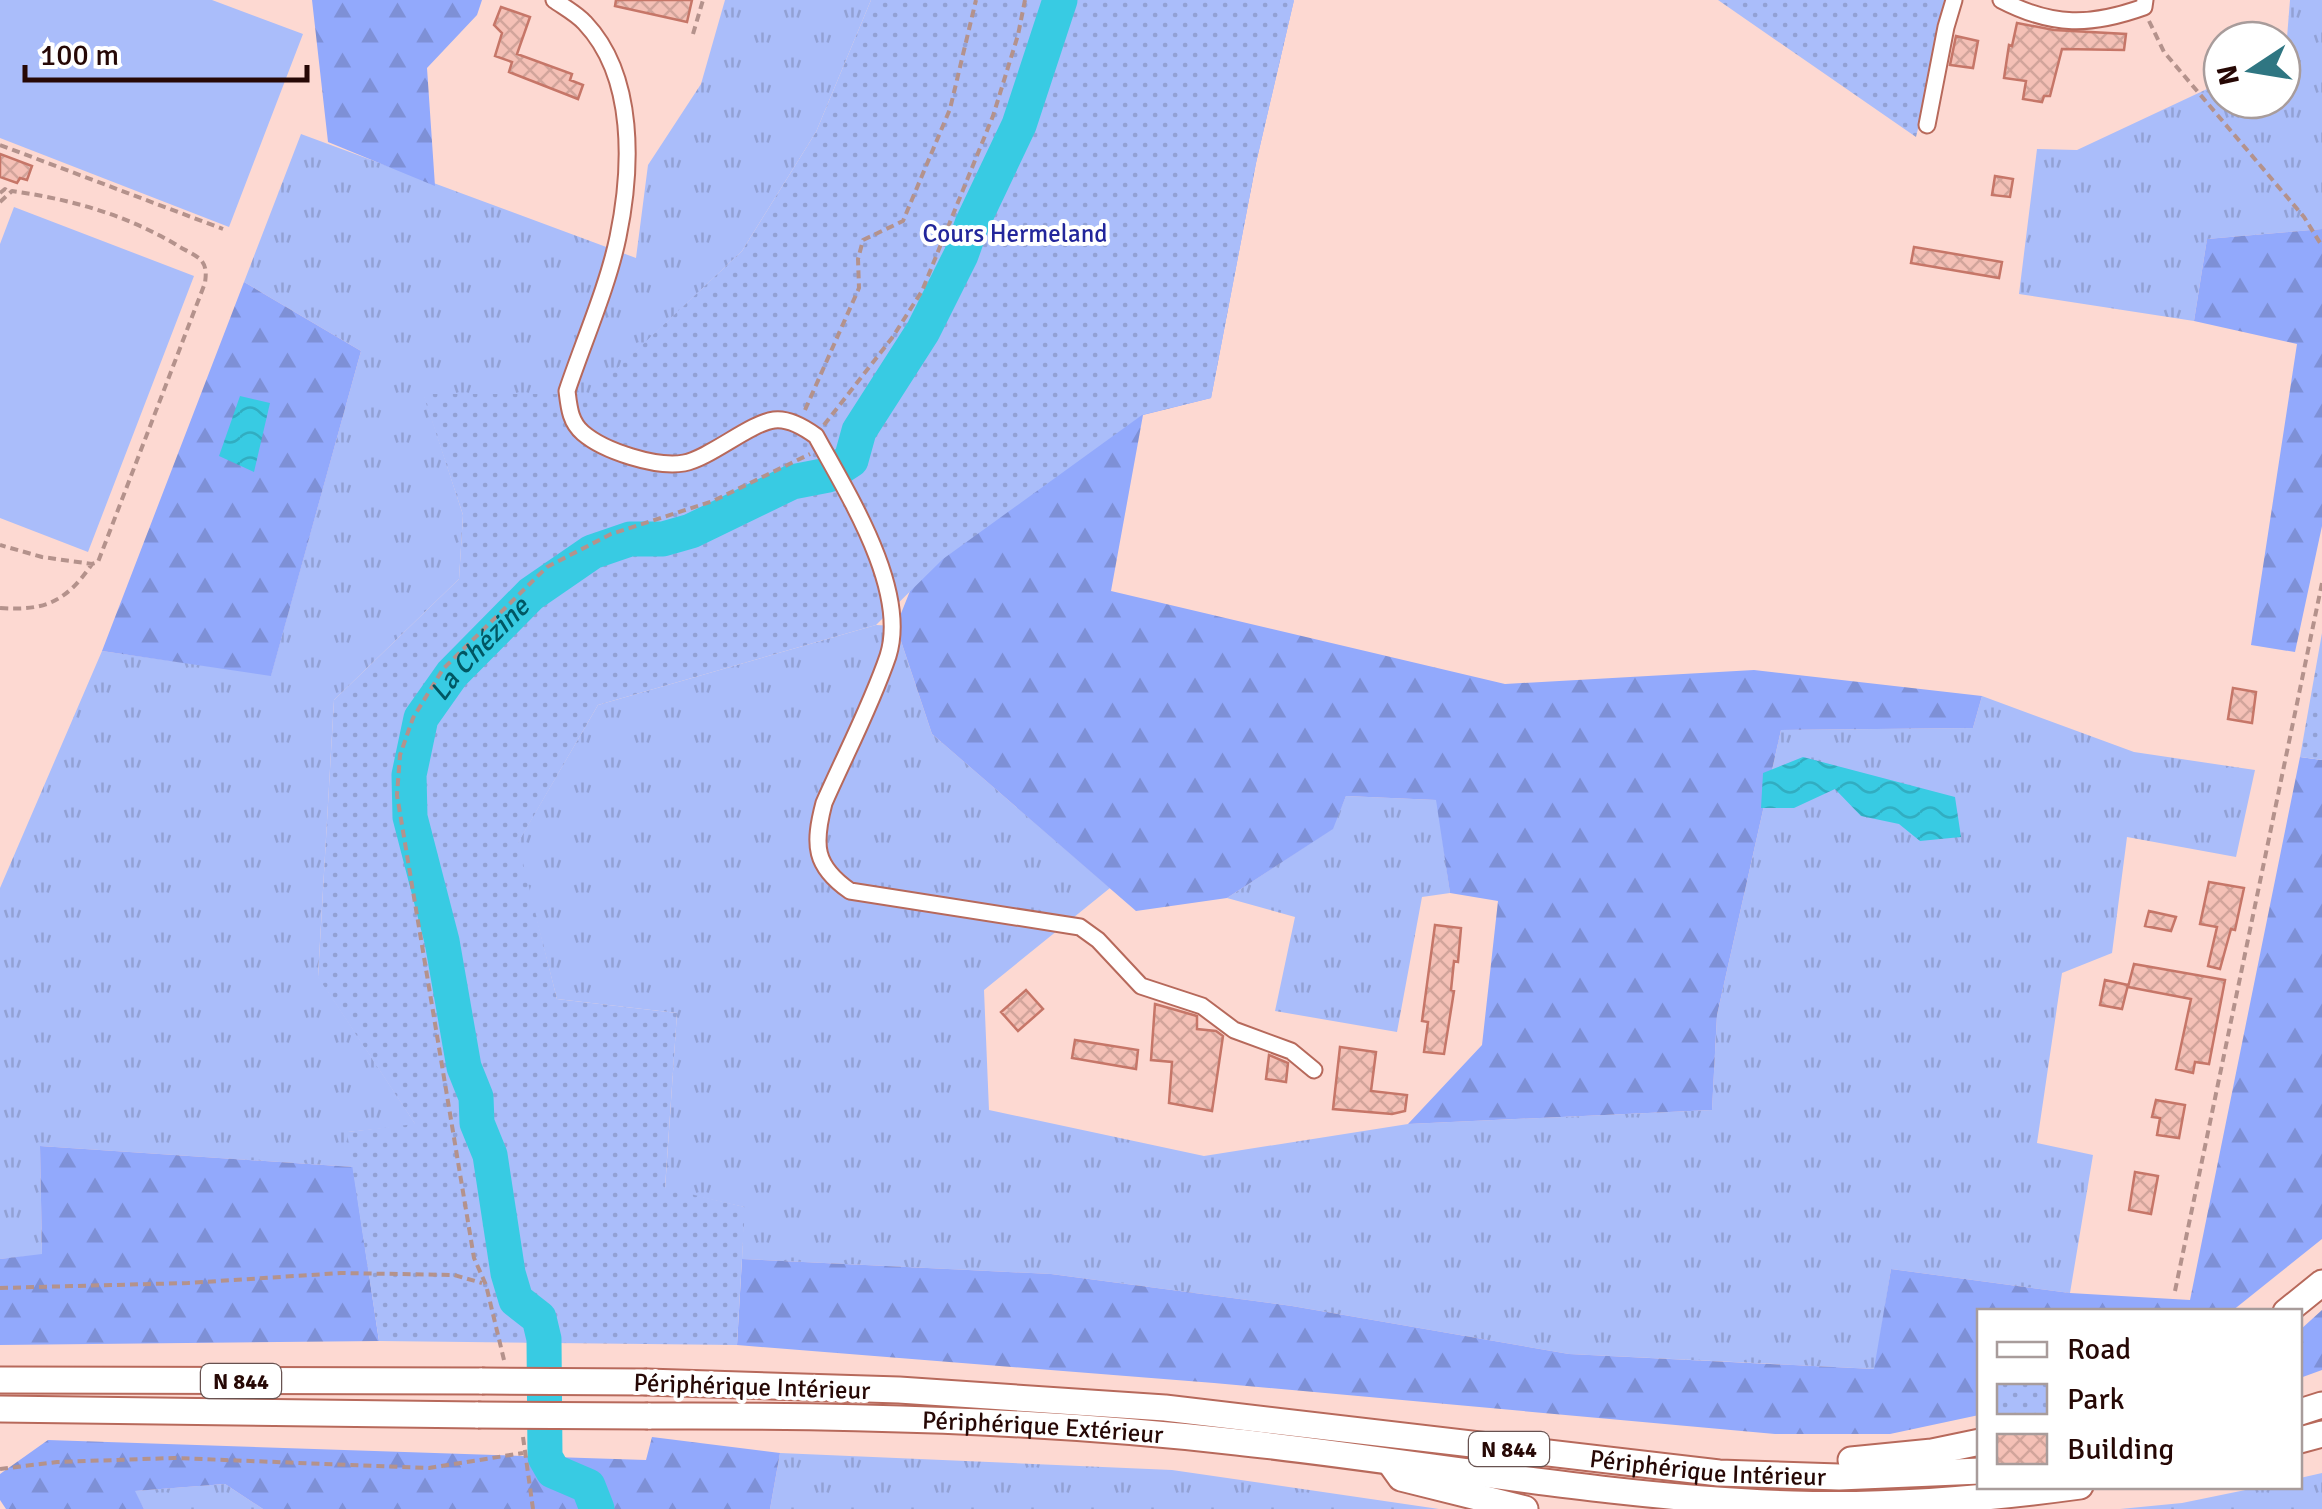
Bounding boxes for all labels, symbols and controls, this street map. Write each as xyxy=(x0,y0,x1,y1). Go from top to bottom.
scale bar xyxy=(25,20,308,82)
north arrow xyxy=(2202,20,2302,120)
text: 100 m xyxy=(40,37,119,74)
text: N xyxy=(2210,62,2247,88)
park label: Cours Hermeland xyxy=(922,218,1108,249)
water label: La Chézine xyxy=(423,589,538,707)
legend xyxy=(1977,1309,2302,1489)
text: Road xyxy=(2067,1331,2131,1368)
road number: N 844 xyxy=(201,1364,281,1398)
street label: Périphérique Intérieur xyxy=(633,1367,872,1406)
text: Park xyxy=(2067,1381,2125,1418)
street label: Périphérique Extérieur xyxy=(921,1405,1165,1450)
text: Building xyxy=(2067,1431,2174,1468)
road number: N 844 xyxy=(1469,1432,1549,1466)
street label: Périphérique Intérieur xyxy=(1588,1443,1827,1493)

